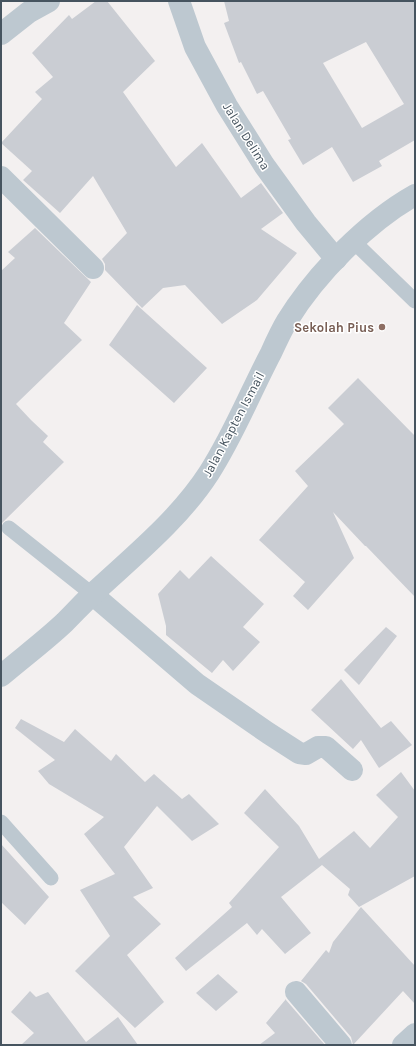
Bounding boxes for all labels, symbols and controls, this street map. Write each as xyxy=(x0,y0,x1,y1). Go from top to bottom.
street label: Jalan Delima xyxy=(220,100,273,173)
place label: Sekolah Pius xyxy=(294,320,374,335)
marker: Sekolah Pius xyxy=(377,322,387,332)
street label: Jalan Kapten Ismail xyxy=(199,369,267,479)

